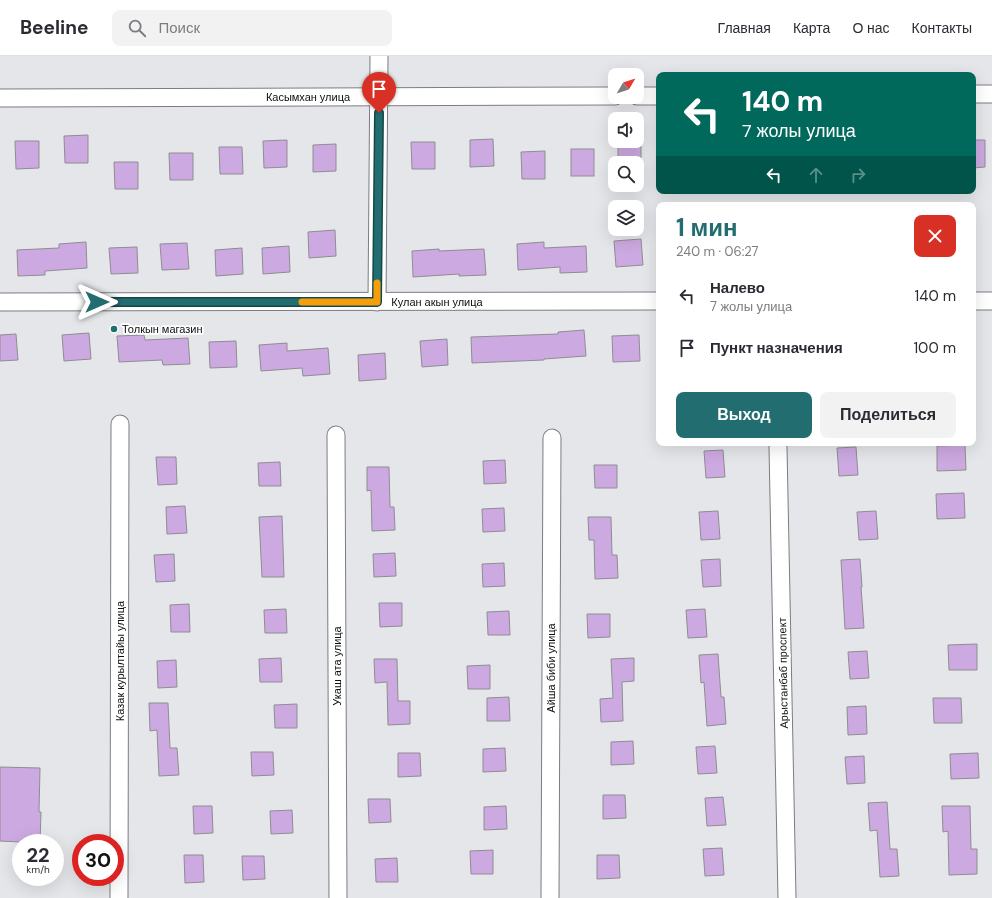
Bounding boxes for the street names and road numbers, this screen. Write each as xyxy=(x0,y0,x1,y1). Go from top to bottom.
street label: Касымхан улица xyxy=(266,90,351,104)
street label: Кулан акын улица xyxy=(391,295,484,309)
street label: Казак курылтайы улица xyxy=(113,600,127,721)
street label: Арыстанбаб проспект xyxy=(775,617,791,729)
street label: Айша биби улица xyxy=(544,622,558,713)
street label: Укаш ата улица xyxy=(330,625,344,706)

